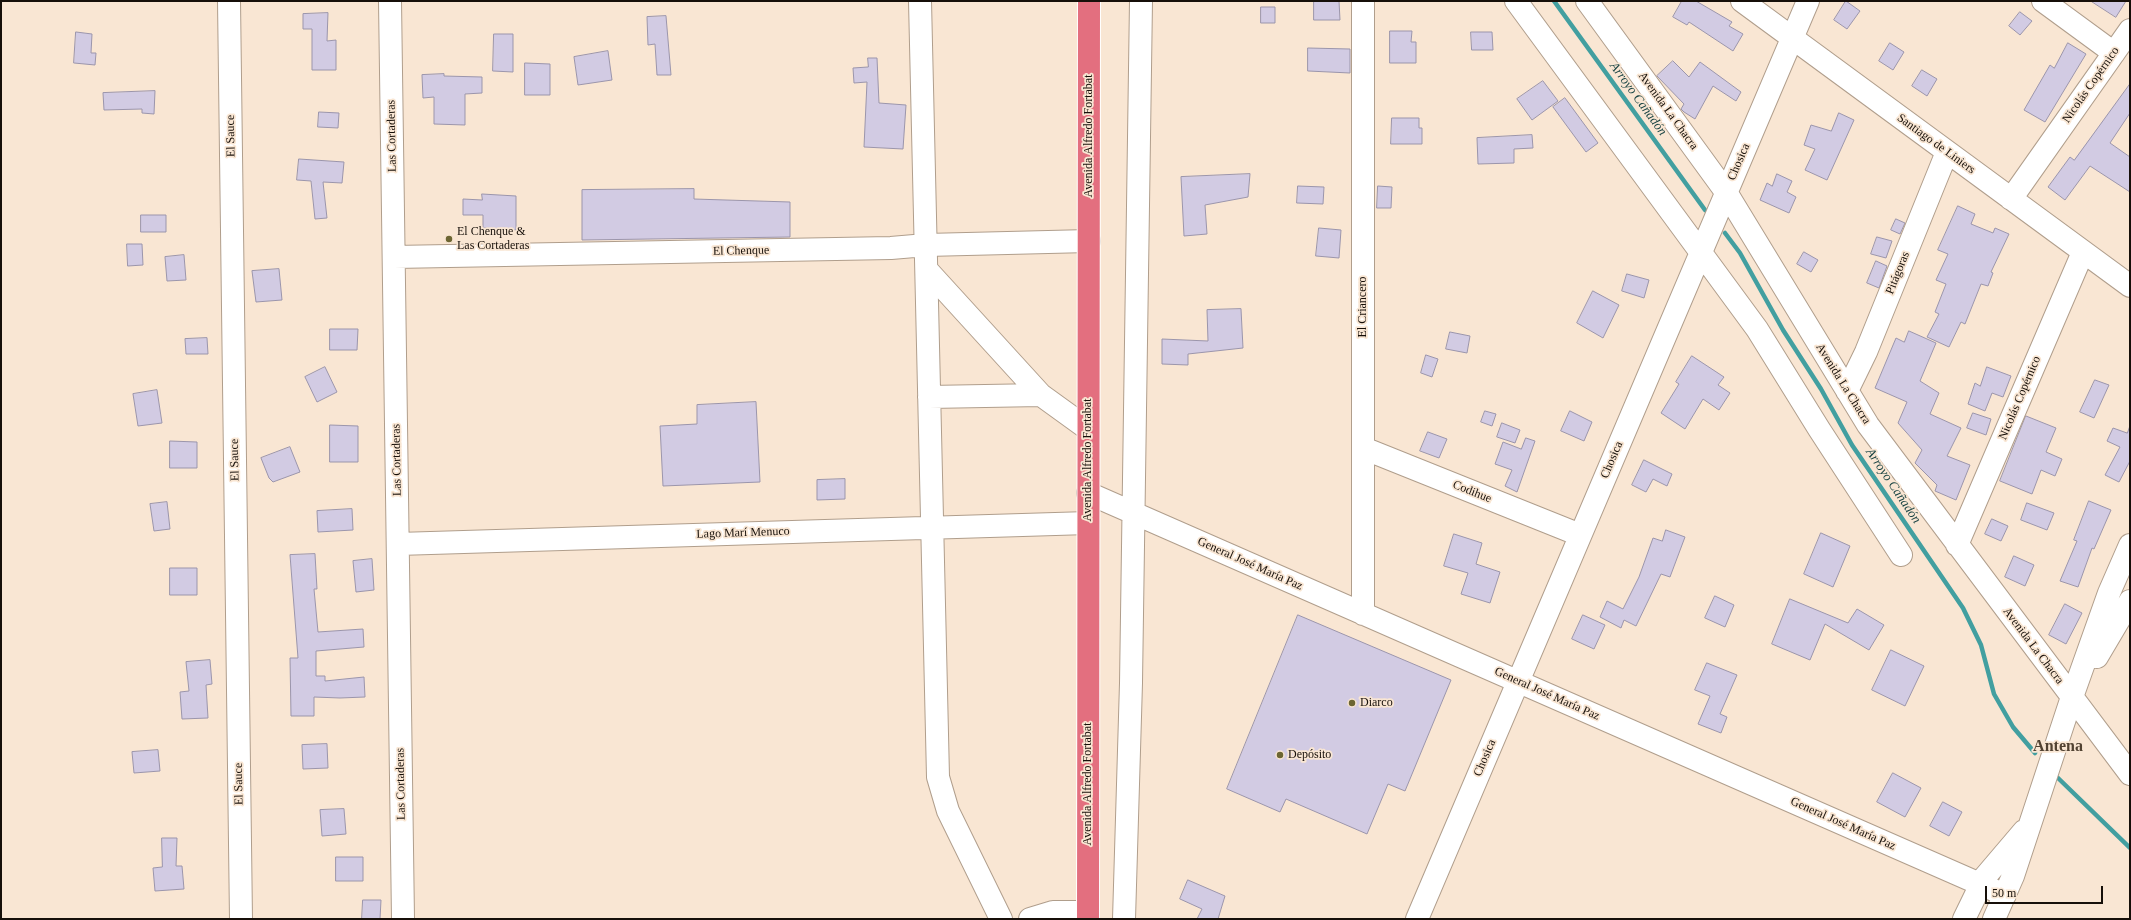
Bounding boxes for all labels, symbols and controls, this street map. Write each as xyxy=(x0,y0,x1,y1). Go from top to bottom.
street label: Nicolás Copérnico xyxy=(2059,44,2123,126)
water label: Arroyo Cañadón xyxy=(1606,59,1670,139)
street label: Avenida La Chacra xyxy=(1635,69,1701,153)
street label: Avenida Alfredo Fortabat xyxy=(1082,74,1096,198)
street label: Las Cortaderas xyxy=(384,100,400,172)
street label: Santiago de Liniers xyxy=(1894,111,1978,177)
street label: El Sauce xyxy=(223,115,239,157)
street label: Chosica xyxy=(1725,141,1753,183)
place label: El Chenque & Las Cortaderas xyxy=(457,225,529,253)
marker: El Chenque & Las Cortaderas xyxy=(444,234,454,244)
street label: El Chenque xyxy=(713,243,769,259)
street label: Pitágoras xyxy=(1883,250,1913,296)
street label: El Criancero xyxy=(1356,277,1370,337)
street label: Avenida La Chacra xyxy=(1812,341,1874,427)
street label: Nicolás Copérnico xyxy=(1996,354,2044,442)
street label: Avenida Alfredo Fortabat xyxy=(1081,398,1095,522)
street label: Las Cortaderas xyxy=(389,424,405,496)
street label: El Sauce xyxy=(227,439,243,481)
street label: Chosica xyxy=(1598,439,1626,481)
water label: Arroyo Cañadón xyxy=(1862,445,1924,527)
street label: Codihue xyxy=(1450,478,1494,506)
street label: Lago Marí Menuco xyxy=(696,524,790,542)
street label: General José María Paz xyxy=(1195,534,1305,594)
street label: Avenida La Chacra xyxy=(1999,605,2067,687)
street label: General José María Paz xyxy=(1492,664,1602,724)
place label: Diarco xyxy=(1360,696,1393,710)
marker: Diarco xyxy=(1347,698,1357,708)
street label: Avenida Alfredo Fortabat xyxy=(1081,722,1095,846)
street label: Chosica xyxy=(1471,737,1499,779)
district label: Antena xyxy=(2033,737,2083,757)
street label: Las Cortaderas xyxy=(393,748,409,820)
place label: Depósito xyxy=(1288,748,1331,762)
marker: Depósito xyxy=(1275,750,1285,760)
street label: El Sauce xyxy=(231,763,247,805)
street label: General José María Paz xyxy=(1788,794,1898,854)
scale bar xyxy=(1987,878,2105,904)
text: 50 m xyxy=(1992,886,2016,900)

